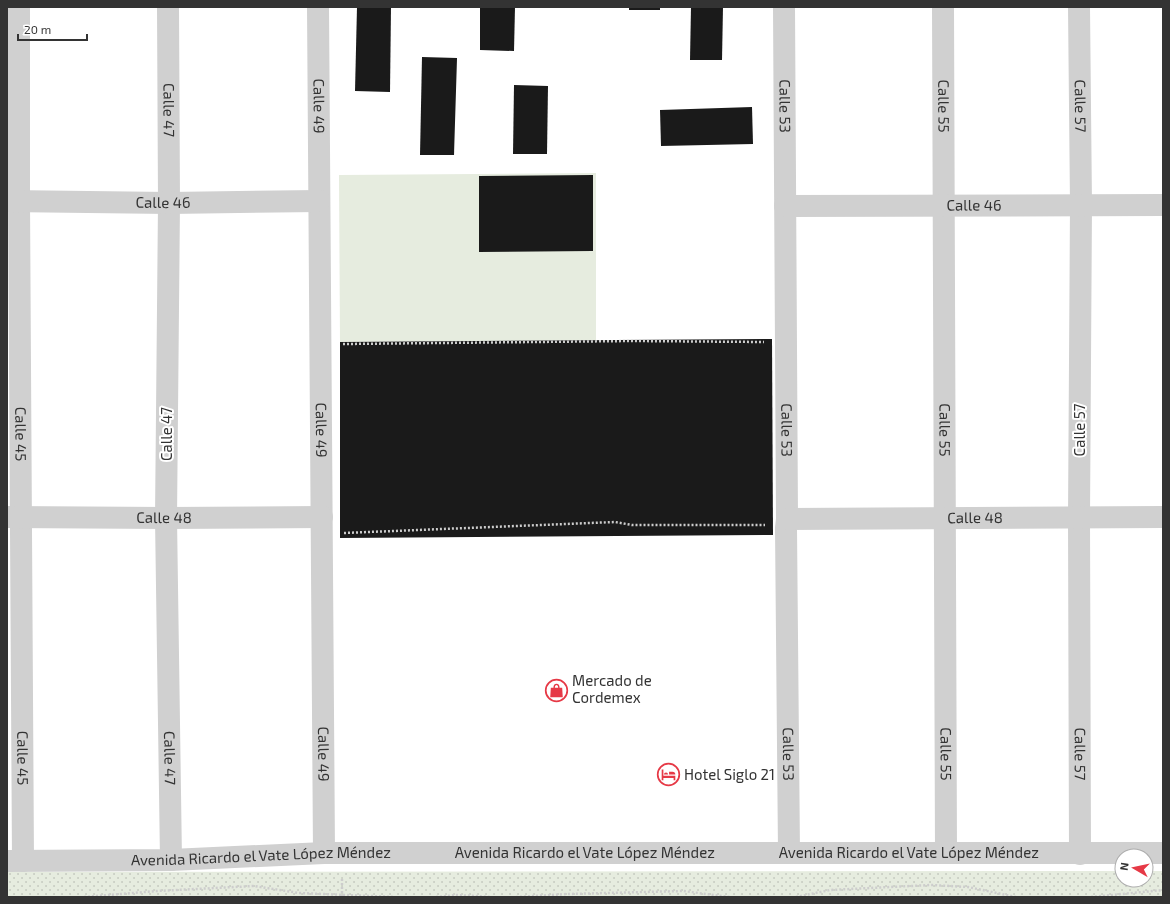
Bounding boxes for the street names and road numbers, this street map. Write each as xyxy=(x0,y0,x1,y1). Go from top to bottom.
street label: Calle 49 xyxy=(311,78,329,134)
street label: Calle 53 xyxy=(776,79,795,133)
street label: Calle 55 xyxy=(935,79,953,133)
street label: Calle 57 xyxy=(1072,79,1090,133)
street label: Calle 47 xyxy=(160,83,179,137)
street label: Calle 46 xyxy=(135,193,191,211)
street label: Calle 46 xyxy=(946,195,1002,214)
street label: Calle 49 xyxy=(313,402,331,458)
street label: Calle 53 xyxy=(778,403,797,457)
street label: Calle 55 xyxy=(936,403,955,457)
street label: Calle 57 xyxy=(1070,403,1088,456)
street label: Calle 45 xyxy=(12,407,31,461)
street label: Calle 47 xyxy=(157,407,175,461)
street label: Calle 48 xyxy=(136,508,192,526)
street label: Calle 48 xyxy=(947,508,1003,526)
street label: Calle 49 xyxy=(315,726,333,782)
street label: Calle 53 xyxy=(780,727,798,781)
street label: Calle 55 xyxy=(938,727,956,781)
street label: Calle 57 xyxy=(1072,727,1090,781)
street label: Calle 45 xyxy=(14,731,33,785)
street label: Calle 47 xyxy=(161,731,180,785)
street label: Avenida Ricardo el Vate López Méndez xyxy=(131,843,391,868)
street label: Avenida Ricardo el Vate López Méndez xyxy=(455,843,715,861)
street label: Avenida Ricardo el Vate López Méndez xyxy=(779,843,1039,861)

